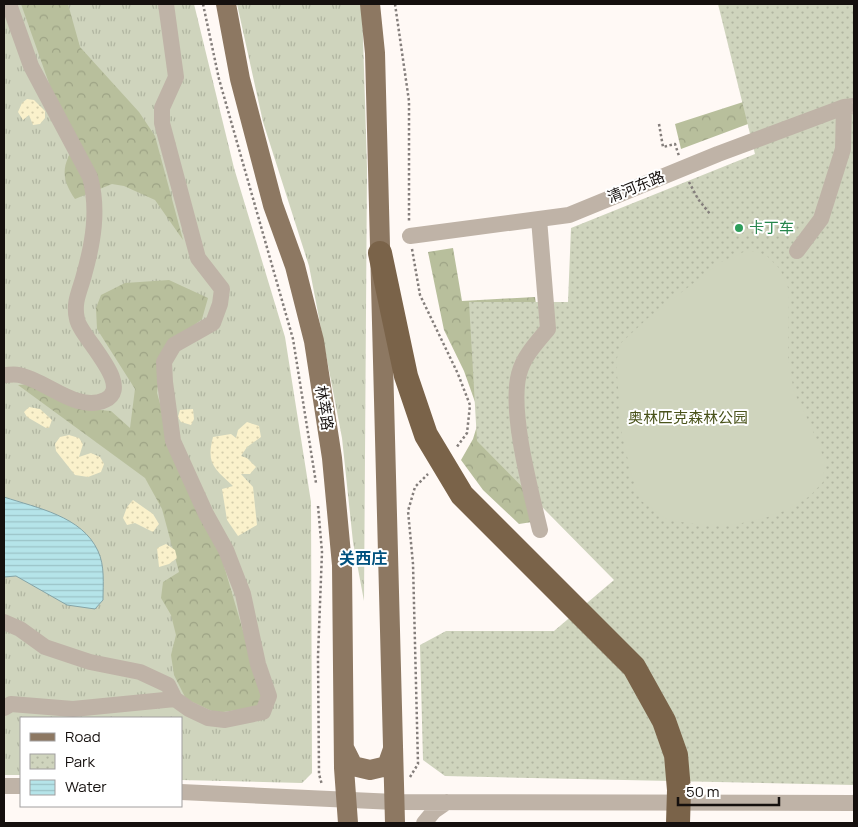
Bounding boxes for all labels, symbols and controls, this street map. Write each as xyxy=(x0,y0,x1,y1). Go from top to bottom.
street label: 清河东路 xyxy=(604,166,668,208)
place label: 卡丁车 xyxy=(749,217,794,238)
marker: 卡丁车 xyxy=(733,222,745,234)
street label: 林萃路 xyxy=(311,384,338,432)
park label: 奥林匹克森林公园 xyxy=(628,407,748,428)
district label: 关西庄 xyxy=(339,547,387,569)
legend xyxy=(20,717,182,807)
text: Road xyxy=(65,726,101,747)
text: Park xyxy=(65,751,95,772)
scale bar xyxy=(678,774,779,806)
text: Water xyxy=(65,776,107,797)
text: 50 m xyxy=(686,781,720,802)

